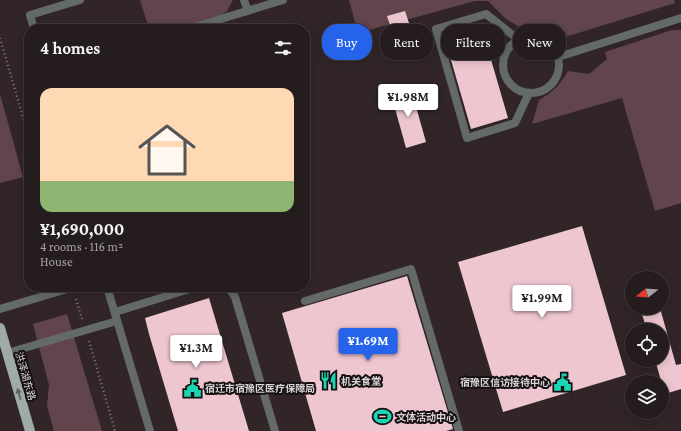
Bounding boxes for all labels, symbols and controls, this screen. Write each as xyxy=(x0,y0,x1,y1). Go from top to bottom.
chip: Buy xyxy=(322,24,372,60)
chip: Rent xyxy=(380,24,433,60)
chip: Filters xyxy=(441,24,505,60)
chip: New xyxy=(513,24,566,60)
icon: filters xyxy=(272,37,294,59)
text: 4 homes xyxy=(40,39,100,58)
pin: ¥1.98M xyxy=(375,84,441,118)
text: ¥1.98M xyxy=(387,89,429,104)
icon: home xyxy=(131,114,203,186)
text: ¥1,690,000 xyxy=(40,220,124,239)
text: 4 rooms · 116 m² xyxy=(40,239,123,254)
text: House xyxy=(40,254,73,269)
north arrow xyxy=(625,271,669,315)
map controls xyxy=(625,271,669,419)
pin: ¥1.99M xyxy=(509,285,575,319)
text: ¥1.99M xyxy=(521,290,563,305)
button: locate xyxy=(625,323,669,367)
pin: ¥1.69M xyxy=(335,328,401,362)
text: ¥1.69M xyxy=(348,333,388,348)
pin: ¥1.3M xyxy=(168,335,224,369)
text: ¥1.3M xyxy=(179,340,213,355)
street label: 洪泽湖东路 xyxy=(13,351,38,402)
restaurant icon: 机关食堂 xyxy=(318,371,338,391)
public building icon: 宿豫区信访接待中心 xyxy=(553,372,573,392)
button: layers xyxy=(625,375,669,419)
place label: 机关食堂 xyxy=(341,376,381,387)
place label: 宿豫区信访接待中心 xyxy=(460,377,550,388)
public building icon: 宿迁市宿豫区医疗保障局 xyxy=(182,378,202,398)
place label: 宿迁市宿豫区医疗保障局 xyxy=(205,383,315,394)
one-way arrow xyxy=(16,387,22,399)
sports icon: 文体活动中心 xyxy=(373,407,393,427)
place label: 文体活动中心 xyxy=(396,412,456,423)

